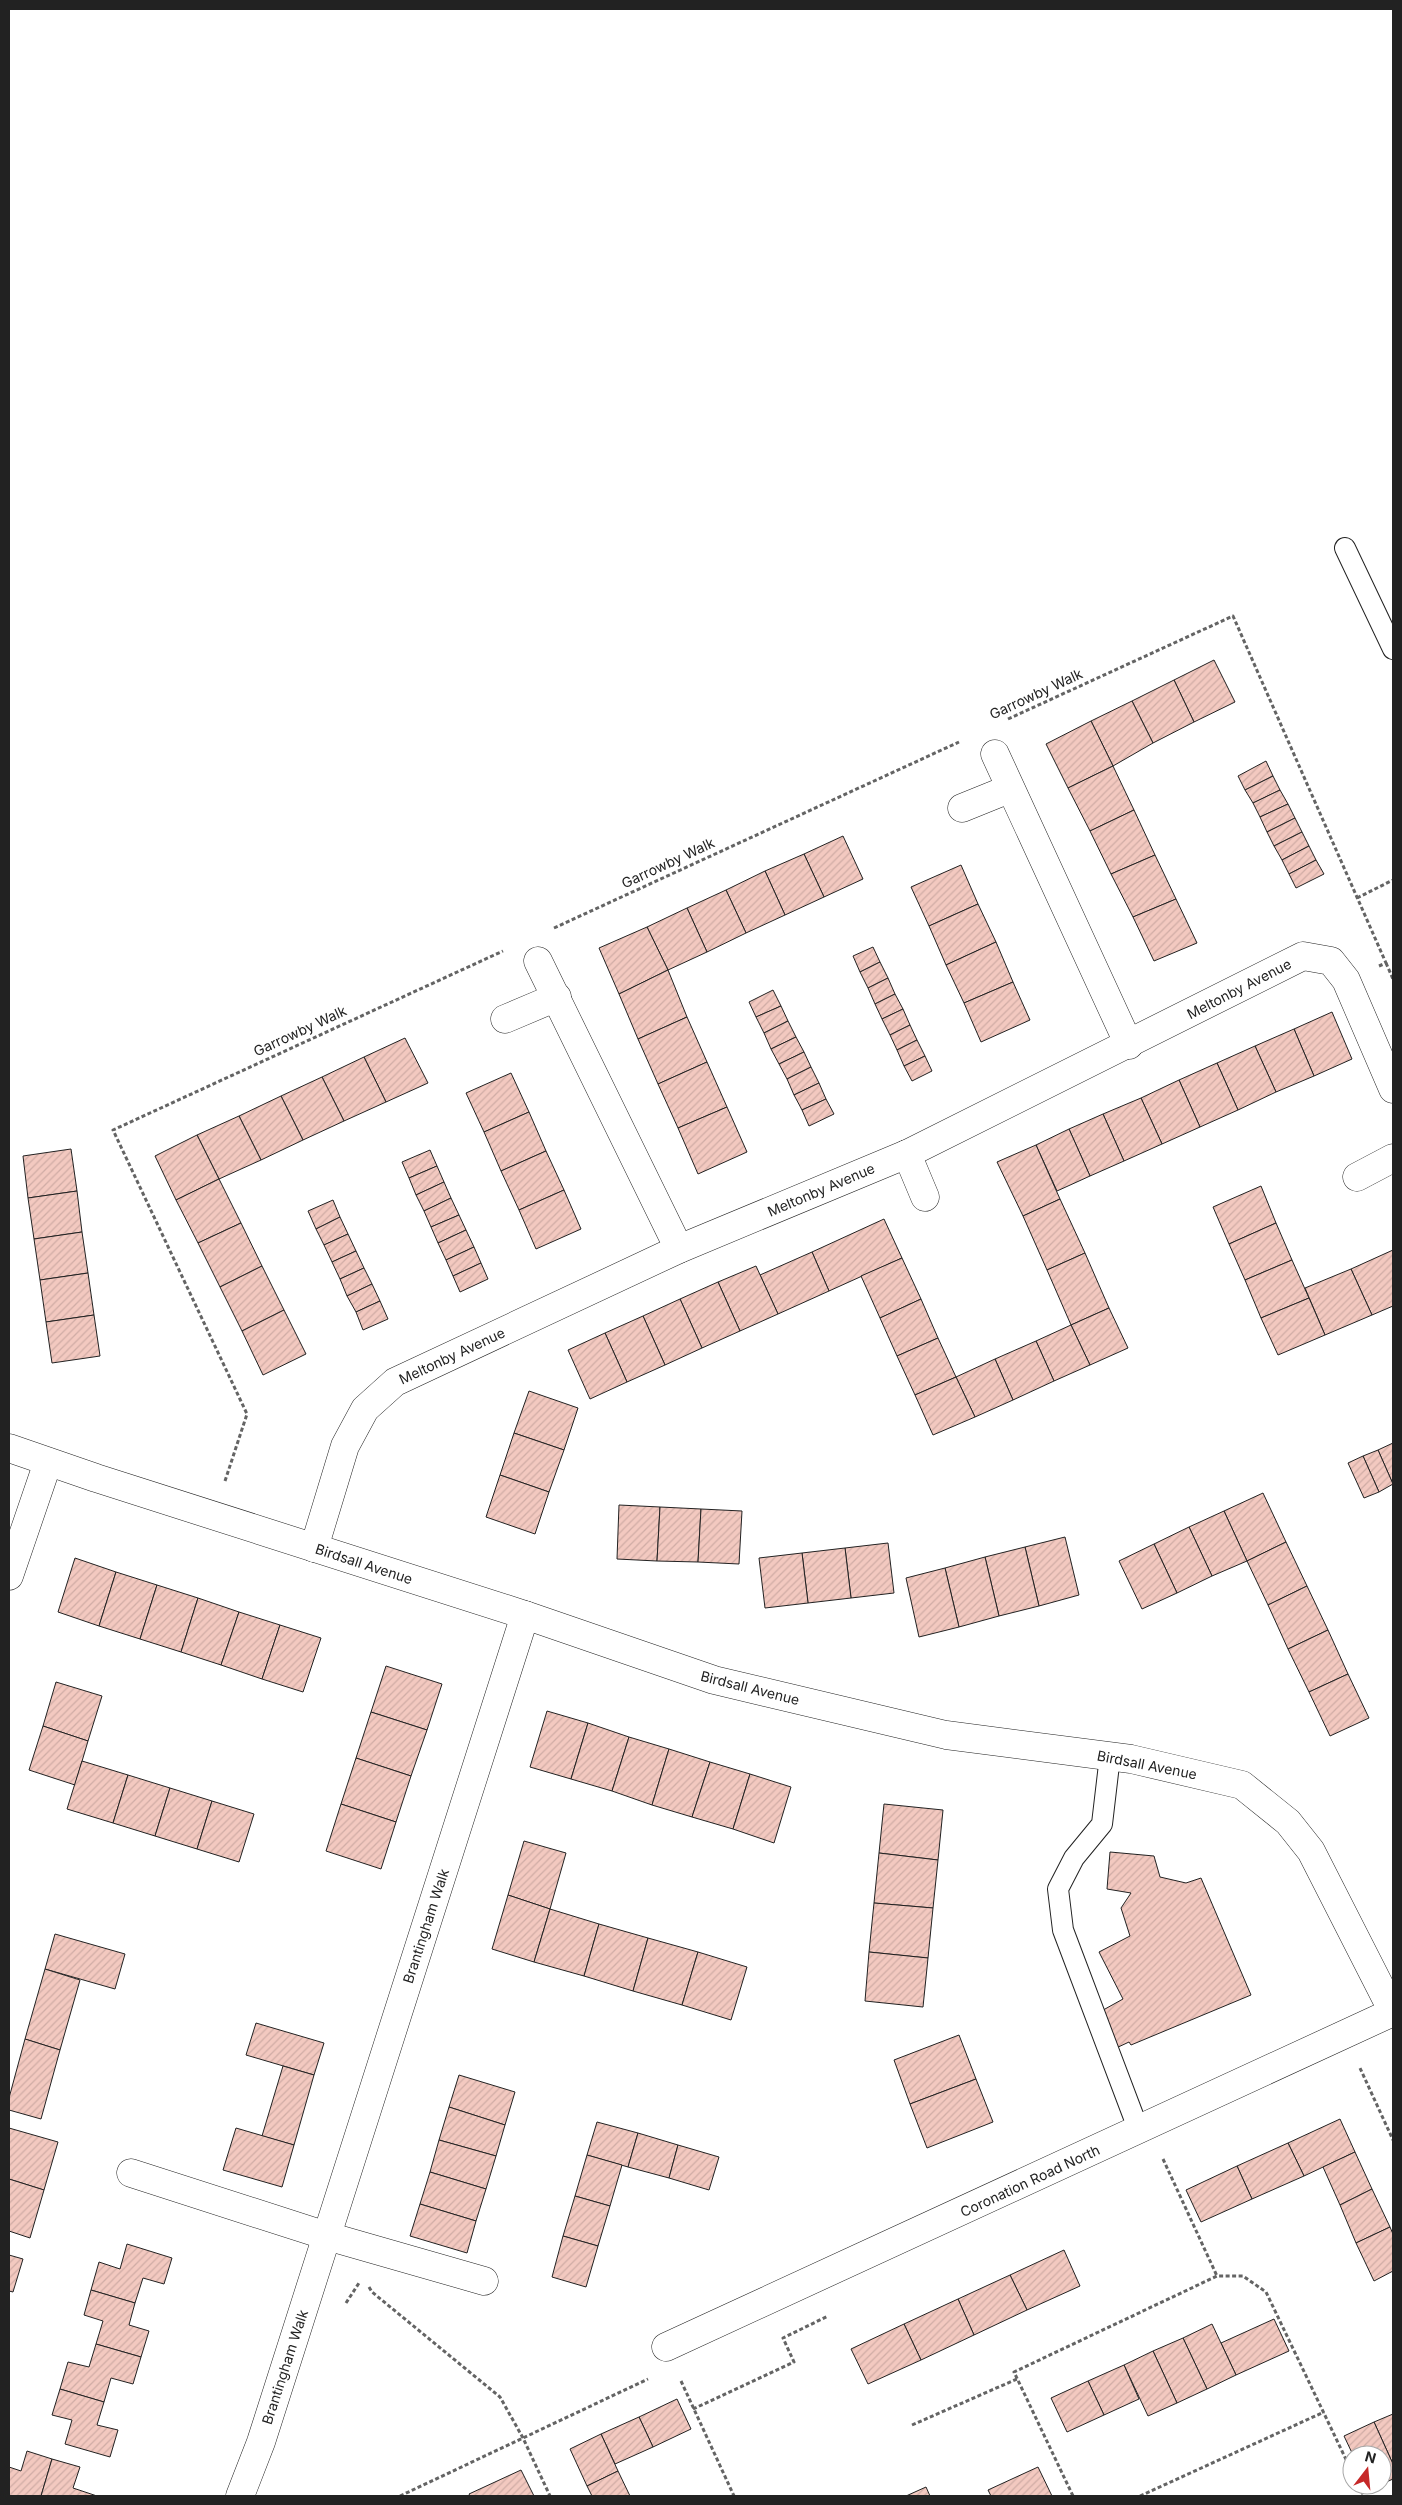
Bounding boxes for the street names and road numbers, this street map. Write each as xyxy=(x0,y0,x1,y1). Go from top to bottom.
street label: Garrowby Walk xyxy=(987,664,1085,723)
street label: Garrowby Walk xyxy=(619,833,717,892)
street label: Meltonby Avenue xyxy=(1184,955,1294,1022)
street label: Garrowby Walk xyxy=(251,1001,349,1060)
street label: Meltonby Avenue xyxy=(765,1159,877,1220)
street label: Meltonby Avenue xyxy=(396,1324,507,1388)
street label: Birdsall Avenue xyxy=(313,1540,415,1587)
street label: Birdsall Avenue xyxy=(699,1667,801,1708)
street label: Birdsall Avenue xyxy=(1096,1746,1198,1783)
street label: Brantingham Walk xyxy=(399,1866,452,1985)
street label: Coronation Road North xyxy=(957,2141,1102,2220)
street label: Brantingham Walk xyxy=(258,2307,311,2426)

